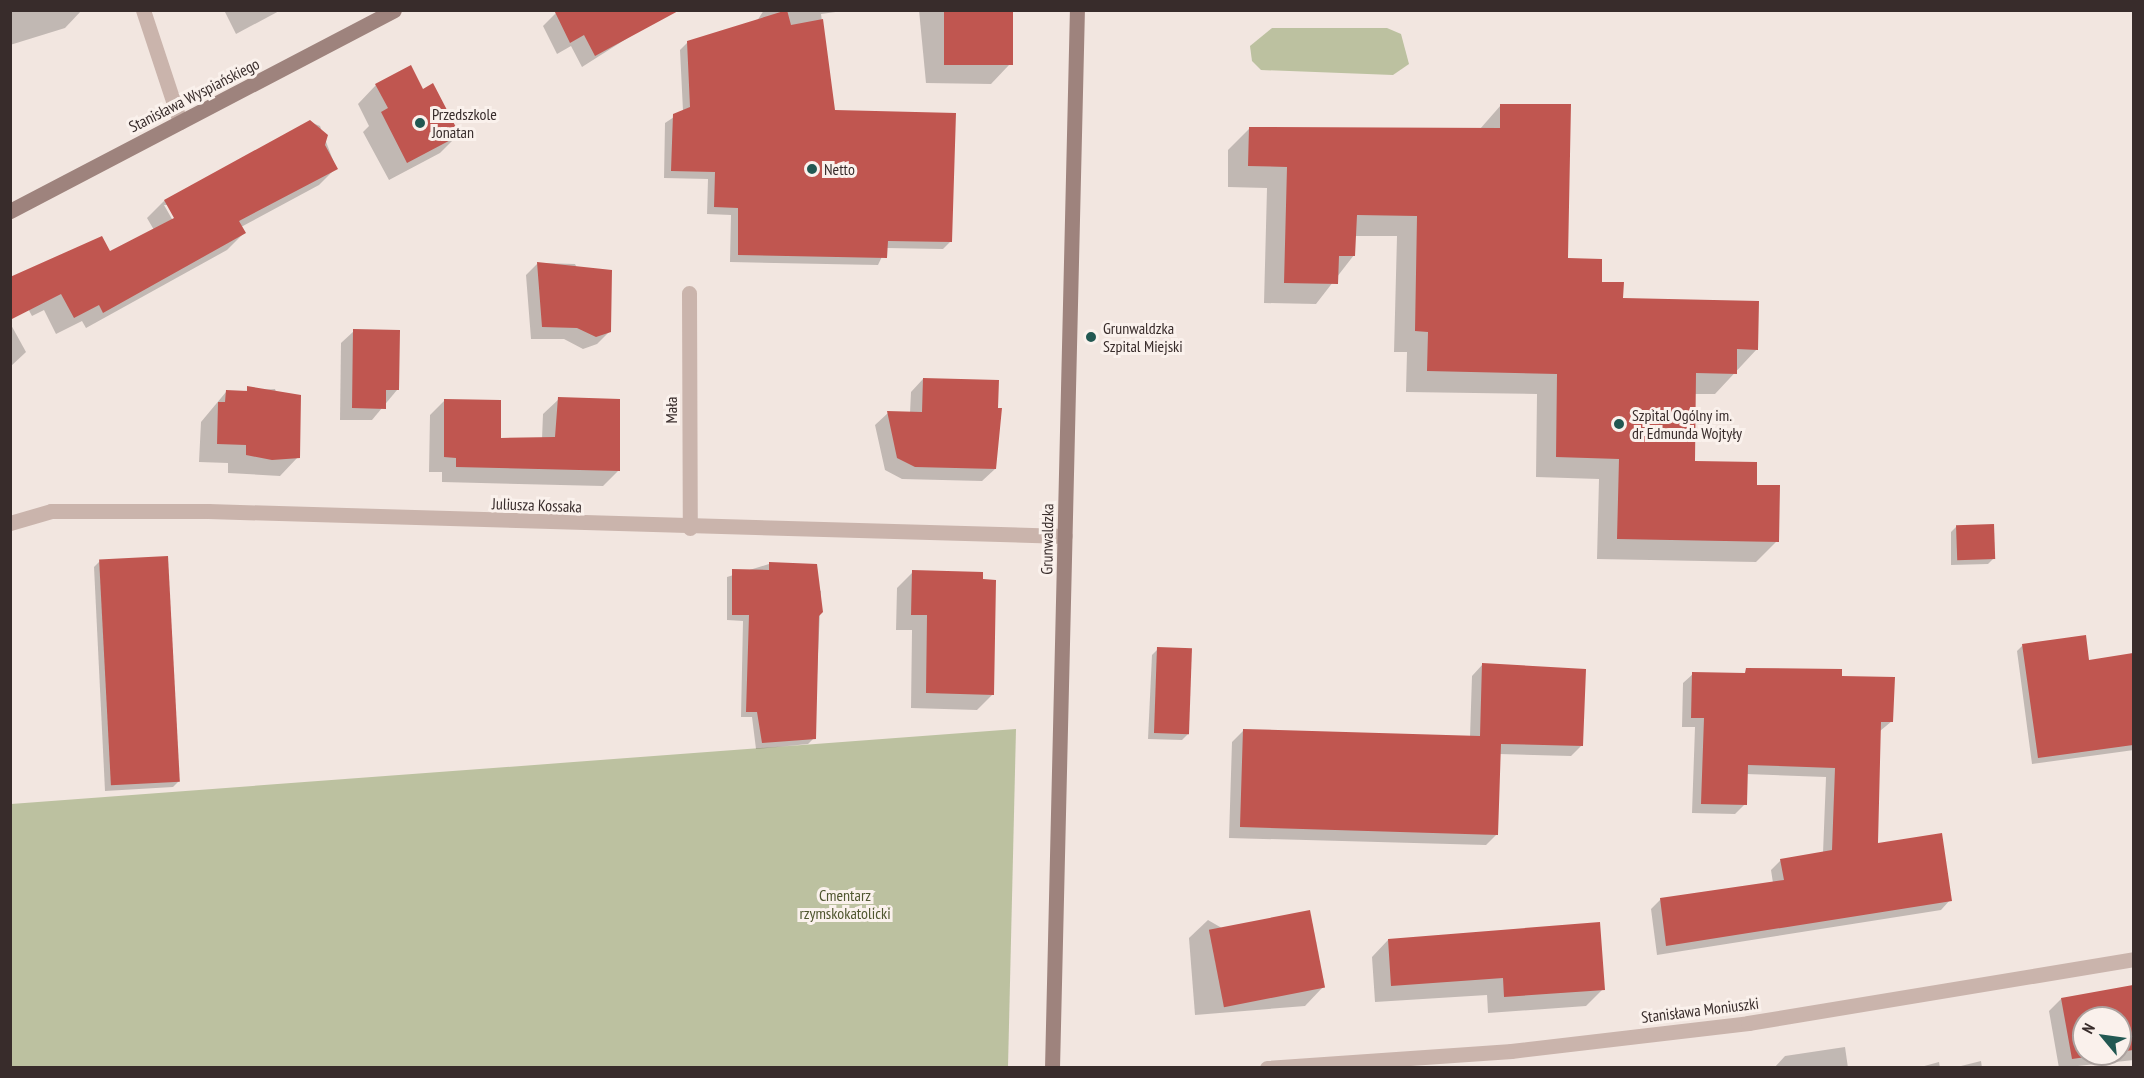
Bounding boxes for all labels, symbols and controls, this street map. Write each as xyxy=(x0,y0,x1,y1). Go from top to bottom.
street label: Stanisława Wyspiańskiego xyxy=(125,54,263,136)
place label: Przedszkole Jonatan xyxy=(432,104,497,142)
marker: Przedszkole Jonatan xyxy=(413,116,427,130)
place label: Netto xyxy=(824,159,855,179)
marker: Netto xyxy=(805,162,819,176)
place label: Grunwaldzka Szpital Miejski xyxy=(1103,318,1183,356)
marker: Grunwaldzka Szpital Miejski xyxy=(1084,330,1098,344)
street label: Mała xyxy=(661,397,681,423)
place label: Szpital Ogólny im. dr Edmunda Wojtyły xyxy=(1632,405,1742,443)
marker: Szpital Ogólny im. dr Edmunda Wojtyły xyxy=(1610,415,1628,433)
street label: Juliusza Kossaka xyxy=(492,494,582,516)
street label: Grunwaldzka xyxy=(1037,503,1057,575)
park label: Cmentarz rzymskokatolicki xyxy=(799,885,891,923)
street label: Stanisława Moniuszki xyxy=(1640,993,1760,1027)
north arrow xyxy=(2072,1006,2132,1066)
text: N xyxy=(2077,1020,2099,1037)

